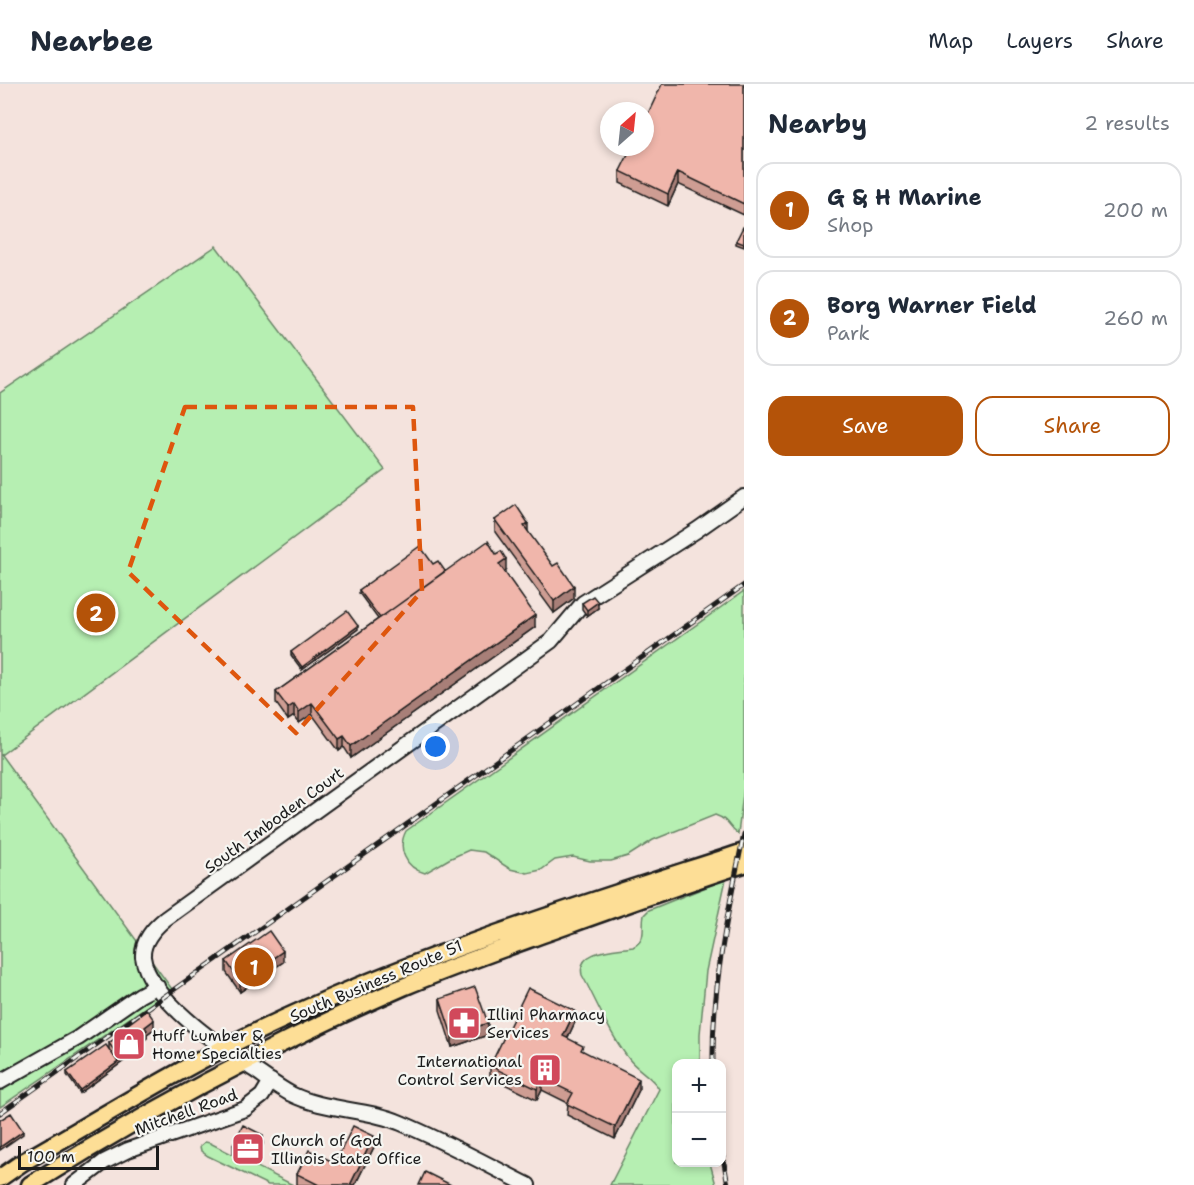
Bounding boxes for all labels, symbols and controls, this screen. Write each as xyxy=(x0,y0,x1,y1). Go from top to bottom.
text: Nearbee xyxy=(30,22,153,60)
text: Map xyxy=(928,27,973,55)
text: Layers xyxy=(1006,27,1073,55)
text: Share xyxy=(1106,27,1164,55)
north arrow xyxy=(600,102,654,156)
text: Nearby xyxy=(768,106,867,141)
text: 2 results xyxy=(1084,110,1170,136)
text: G & H Marine xyxy=(827,183,982,212)
text: 1 xyxy=(785,197,794,223)
text: 200 m xyxy=(1103,197,1168,223)
text: Shop xyxy=(827,212,874,238)
text: Borg Warner Field xyxy=(827,291,1037,320)
text: 2 xyxy=(783,305,797,331)
text: 260 m xyxy=(1103,305,1168,331)
text: Park xyxy=(827,320,870,346)
button: Save xyxy=(768,396,963,456)
button: Share xyxy=(975,396,1170,456)
pin: 2 xyxy=(76,590,116,636)
your location xyxy=(421,732,450,761)
street label: South Imboden Court xyxy=(200,762,348,878)
street label: South Business Route 51 xyxy=(286,935,466,1027)
pin: 1 xyxy=(234,944,274,990)
place label: Illini Pharmacy Services xyxy=(487,1004,605,1043)
pharmacy icon: Illini Pharmacy Services xyxy=(446,1005,482,1041)
place label: Huff Lumber & Home Specialties xyxy=(152,1025,282,1064)
shop icon: Huff Lumber & Home Specialties xyxy=(111,1026,147,1062)
place label: International Control Services xyxy=(398,1051,522,1090)
building icon: International Control Services xyxy=(527,1052,563,1088)
map controls xyxy=(672,1059,726,1167)
button: + xyxy=(672,1059,726,1113)
street label: Mitchell Road xyxy=(132,1084,240,1140)
button: − xyxy=(672,1113,726,1167)
place label: Church of God Illinois State Office xyxy=(271,1130,422,1169)
office icon: Church of God Illinois State Office xyxy=(230,1131,266,1167)
scale bar xyxy=(18,1143,159,1170)
text: 100 m xyxy=(27,1146,75,1167)

